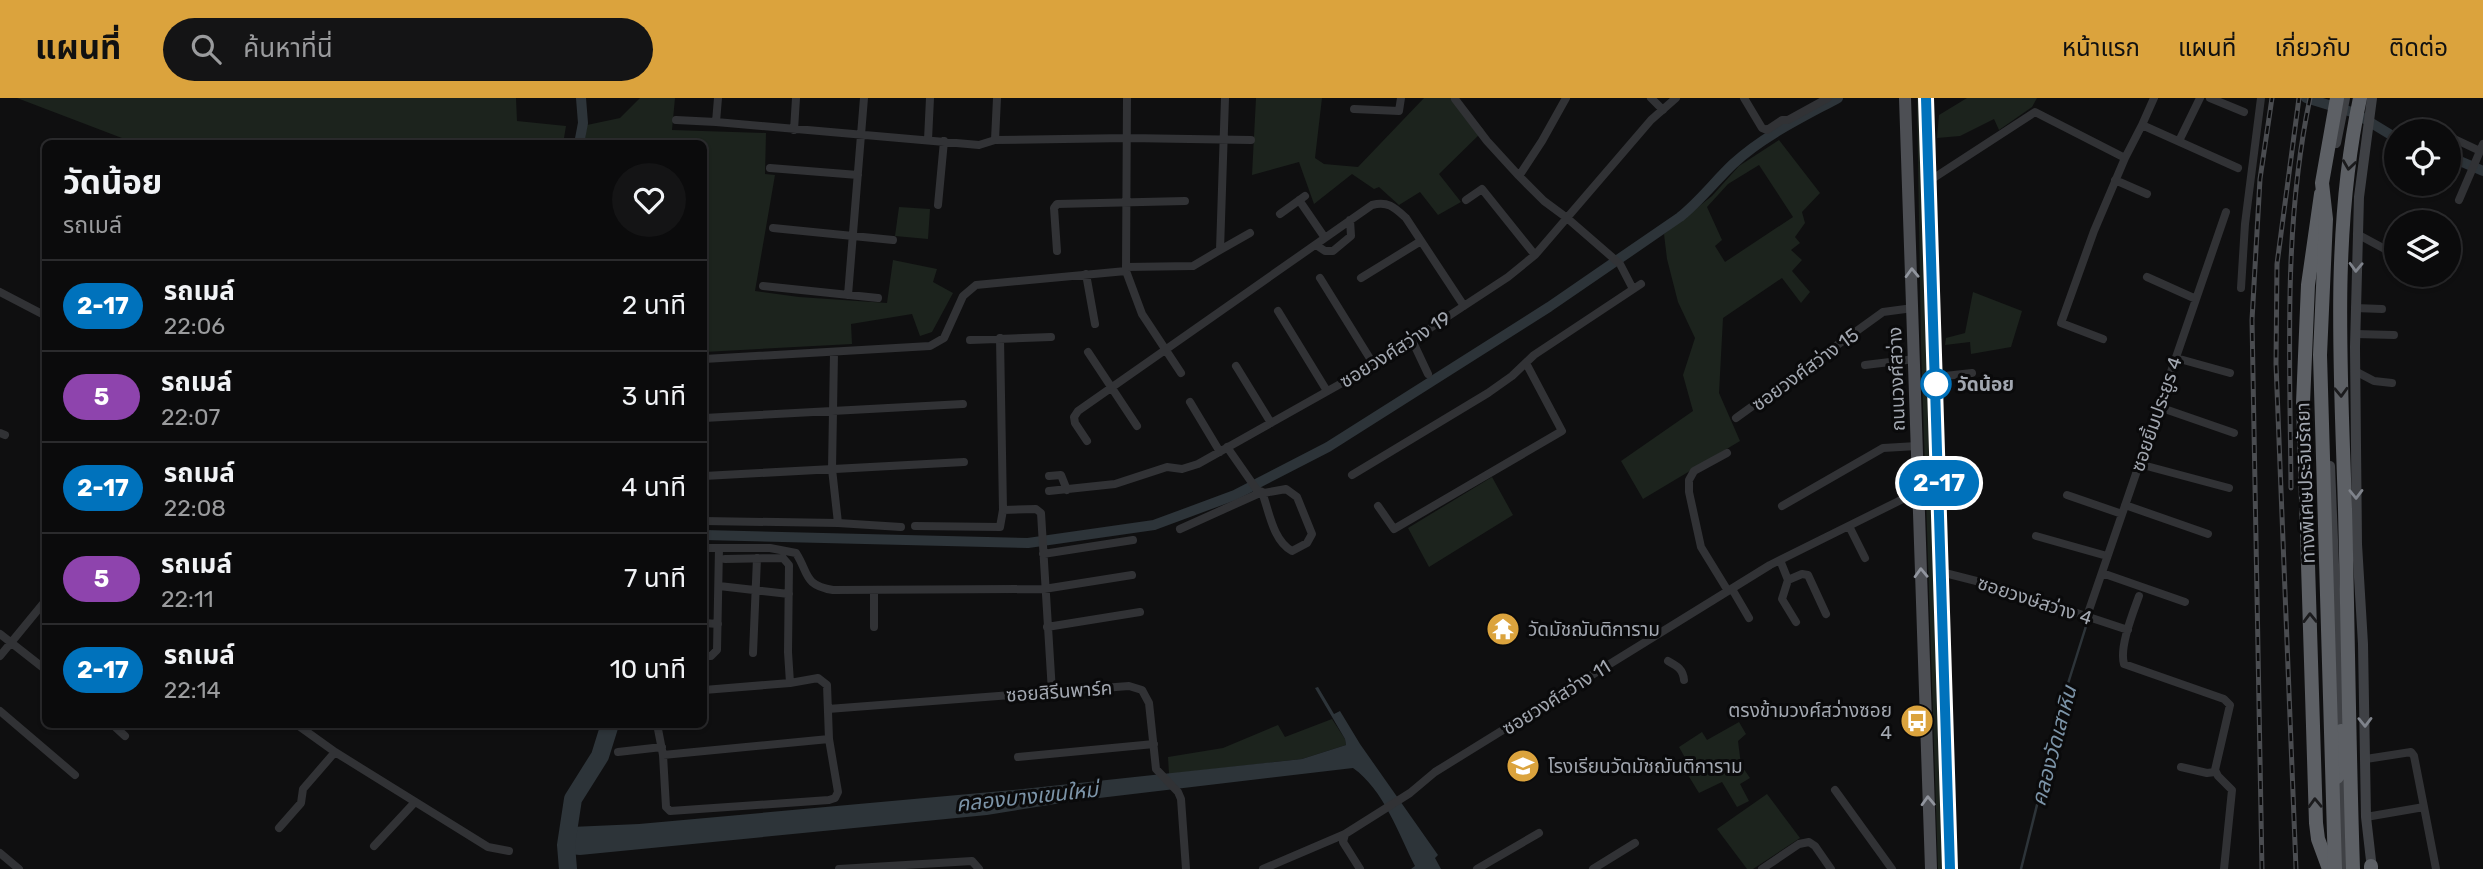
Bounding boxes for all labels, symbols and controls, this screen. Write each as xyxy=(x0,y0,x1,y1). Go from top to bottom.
search box xyxy=(163,18,653,81)
text: แผนที่ xyxy=(35,28,121,67)
icon: search xyxy=(187,30,225,68)
text: ค้นหาที่นี่ xyxy=(243,33,333,64)
text: หน้าแรก xyxy=(2062,34,2140,62)
text: แผนที่ xyxy=(2178,34,2236,62)
text: เกี่ยวกับ xyxy=(2274,34,2351,62)
text: ติดต่อ xyxy=(2389,34,2448,62)
map controls xyxy=(2384,119,2461,287)
button: locate xyxy=(2384,119,2461,196)
one-way arrow xyxy=(2342,159,2357,171)
text: วัดน้อย xyxy=(63,163,162,202)
button: heart xyxy=(612,163,686,237)
button: layers xyxy=(2384,210,2461,287)
text: รถเมล์ xyxy=(63,211,122,239)
one-way arrow xyxy=(2349,262,2364,273)
one-way arrow xyxy=(1904,267,1919,278)
text: รถเมล์ xyxy=(164,276,235,307)
text: 2 นาที xyxy=(622,290,686,321)
text: 2-17 xyxy=(77,292,129,320)
street label: ซอยวงศ์สว่าง 19 xyxy=(1336,306,1455,393)
text: 22:06 xyxy=(164,312,225,340)
street label: ซอยวงศ์สว่าง 15 xyxy=(1747,323,1863,416)
street label: ถนนวงศ์สว่าง xyxy=(1883,326,1910,432)
street label: ซอยยิ้มประยูร 4 xyxy=(2125,353,2188,475)
text: รถเมล์ xyxy=(161,367,232,398)
marker: วัดน้อย xyxy=(1921,369,1951,399)
place label: วัดน้อย xyxy=(1957,373,2014,396)
text: 3 นาที xyxy=(622,381,686,412)
text: 5 xyxy=(94,383,109,411)
one-way arrow xyxy=(2334,387,2349,398)
street label: ทางพิเศษประจิมรัถยา xyxy=(2291,402,2320,564)
text: 22:07 xyxy=(161,403,220,431)
text: รถเมล์ xyxy=(164,458,235,489)
line badge: 2-17 xyxy=(1890,460,1988,506)
text: 2-17 xyxy=(1913,469,1965,497)
text: 4 นาที xyxy=(621,472,686,503)
text: 2-17 xyxy=(77,474,129,502)
one-way arrow xyxy=(2348,489,2364,500)
text: 22:08 xyxy=(164,494,226,522)
text: รถเมล์ xyxy=(161,549,232,580)
text: 7 นาที xyxy=(624,563,686,594)
text: 5 xyxy=(94,565,109,593)
one-way arrow xyxy=(1913,568,1929,578)
street label: ซอยวงษ์สว่าง 4 xyxy=(1975,571,2095,630)
text: 22:11 xyxy=(161,585,214,613)
temple icon: วัดมัชฌันติการาม xyxy=(1484,610,1522,648)
one-way arrow xyxy=(2302,612,2317,623)
place label: วัดมัชฌันติการาม xyxy=(1528,618,1660,641)
text: รถเมล์ xyxy=(164,640,235,671)
text: 10 นาที xyxy=(610,654,686,685)
street label: ซอยวงศ์สว่าง 11 xyxy=(1498,655,1615,740)
text: 2-17 xyxy=(77,656,129,684)
text: 22:14 xyxy=(164,676,221,704)
street label: ซอยสิรีนพาร์ค xyxy=(1005,676,1113,707)
water label: คลองวัดเสาหิน xyxy=(2025,682,2082,809)
place label: ตรงข้ามวงศ์สว่างซอย 4 xyxy=(1728,699,1892,744)
bus stop icon: ตรงข้ามวงศ์สว่างซอย 4 xyxy=(1898,702,1936,740)
one-way arrow xyxy=(2357,717,2373,727)
school or university icon: โรงเรียนวัดมัชฌันติการาม xyxy=(1504,747,1542,785)
place label: โรงเรียนวัดมัชฌันติการาม xyxy=(1548,755,1743,778)
water label: คลองบางเขนใหม่ xyxy=(955,776,1102,816)
one-way arrow xyxy=(1921,795,1936,806)
one-way arrow xyxy=(2308,797,2323,808)

